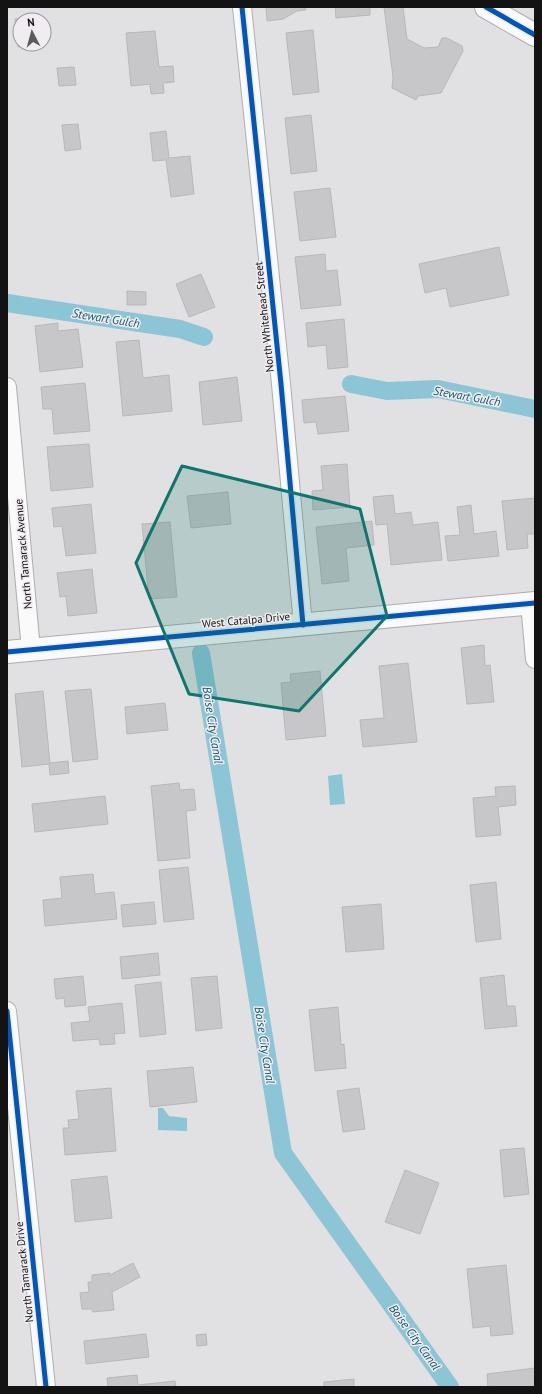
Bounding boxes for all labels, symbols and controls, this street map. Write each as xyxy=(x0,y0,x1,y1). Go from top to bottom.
north arrow xyxy=(12,12,52,52)
text: N xyxy=(27,15,35,29)
street label: North Whitehead Street xyxy=(251,261,277,373)
water label: Stewart Gulch xyxy=(71,305,141,331)
water label: Stewart Gulch xyxy=(432,383,502,409)
street label: North Tamarack Avenue xyxy=(11,498,35,610)
street label: West Catalpa Drive xyxy=(201,609,291,631)
water label: Boise City Canal xyxy=(200,685,227,765)
water label: Boise City Canal xyxy=(252,1005,279,1085)
street label: North Tamarack Drive xyxy=(12,1221,36,1323)
water label: Boise City Canal xyxy=(386,1301,444,1373)

